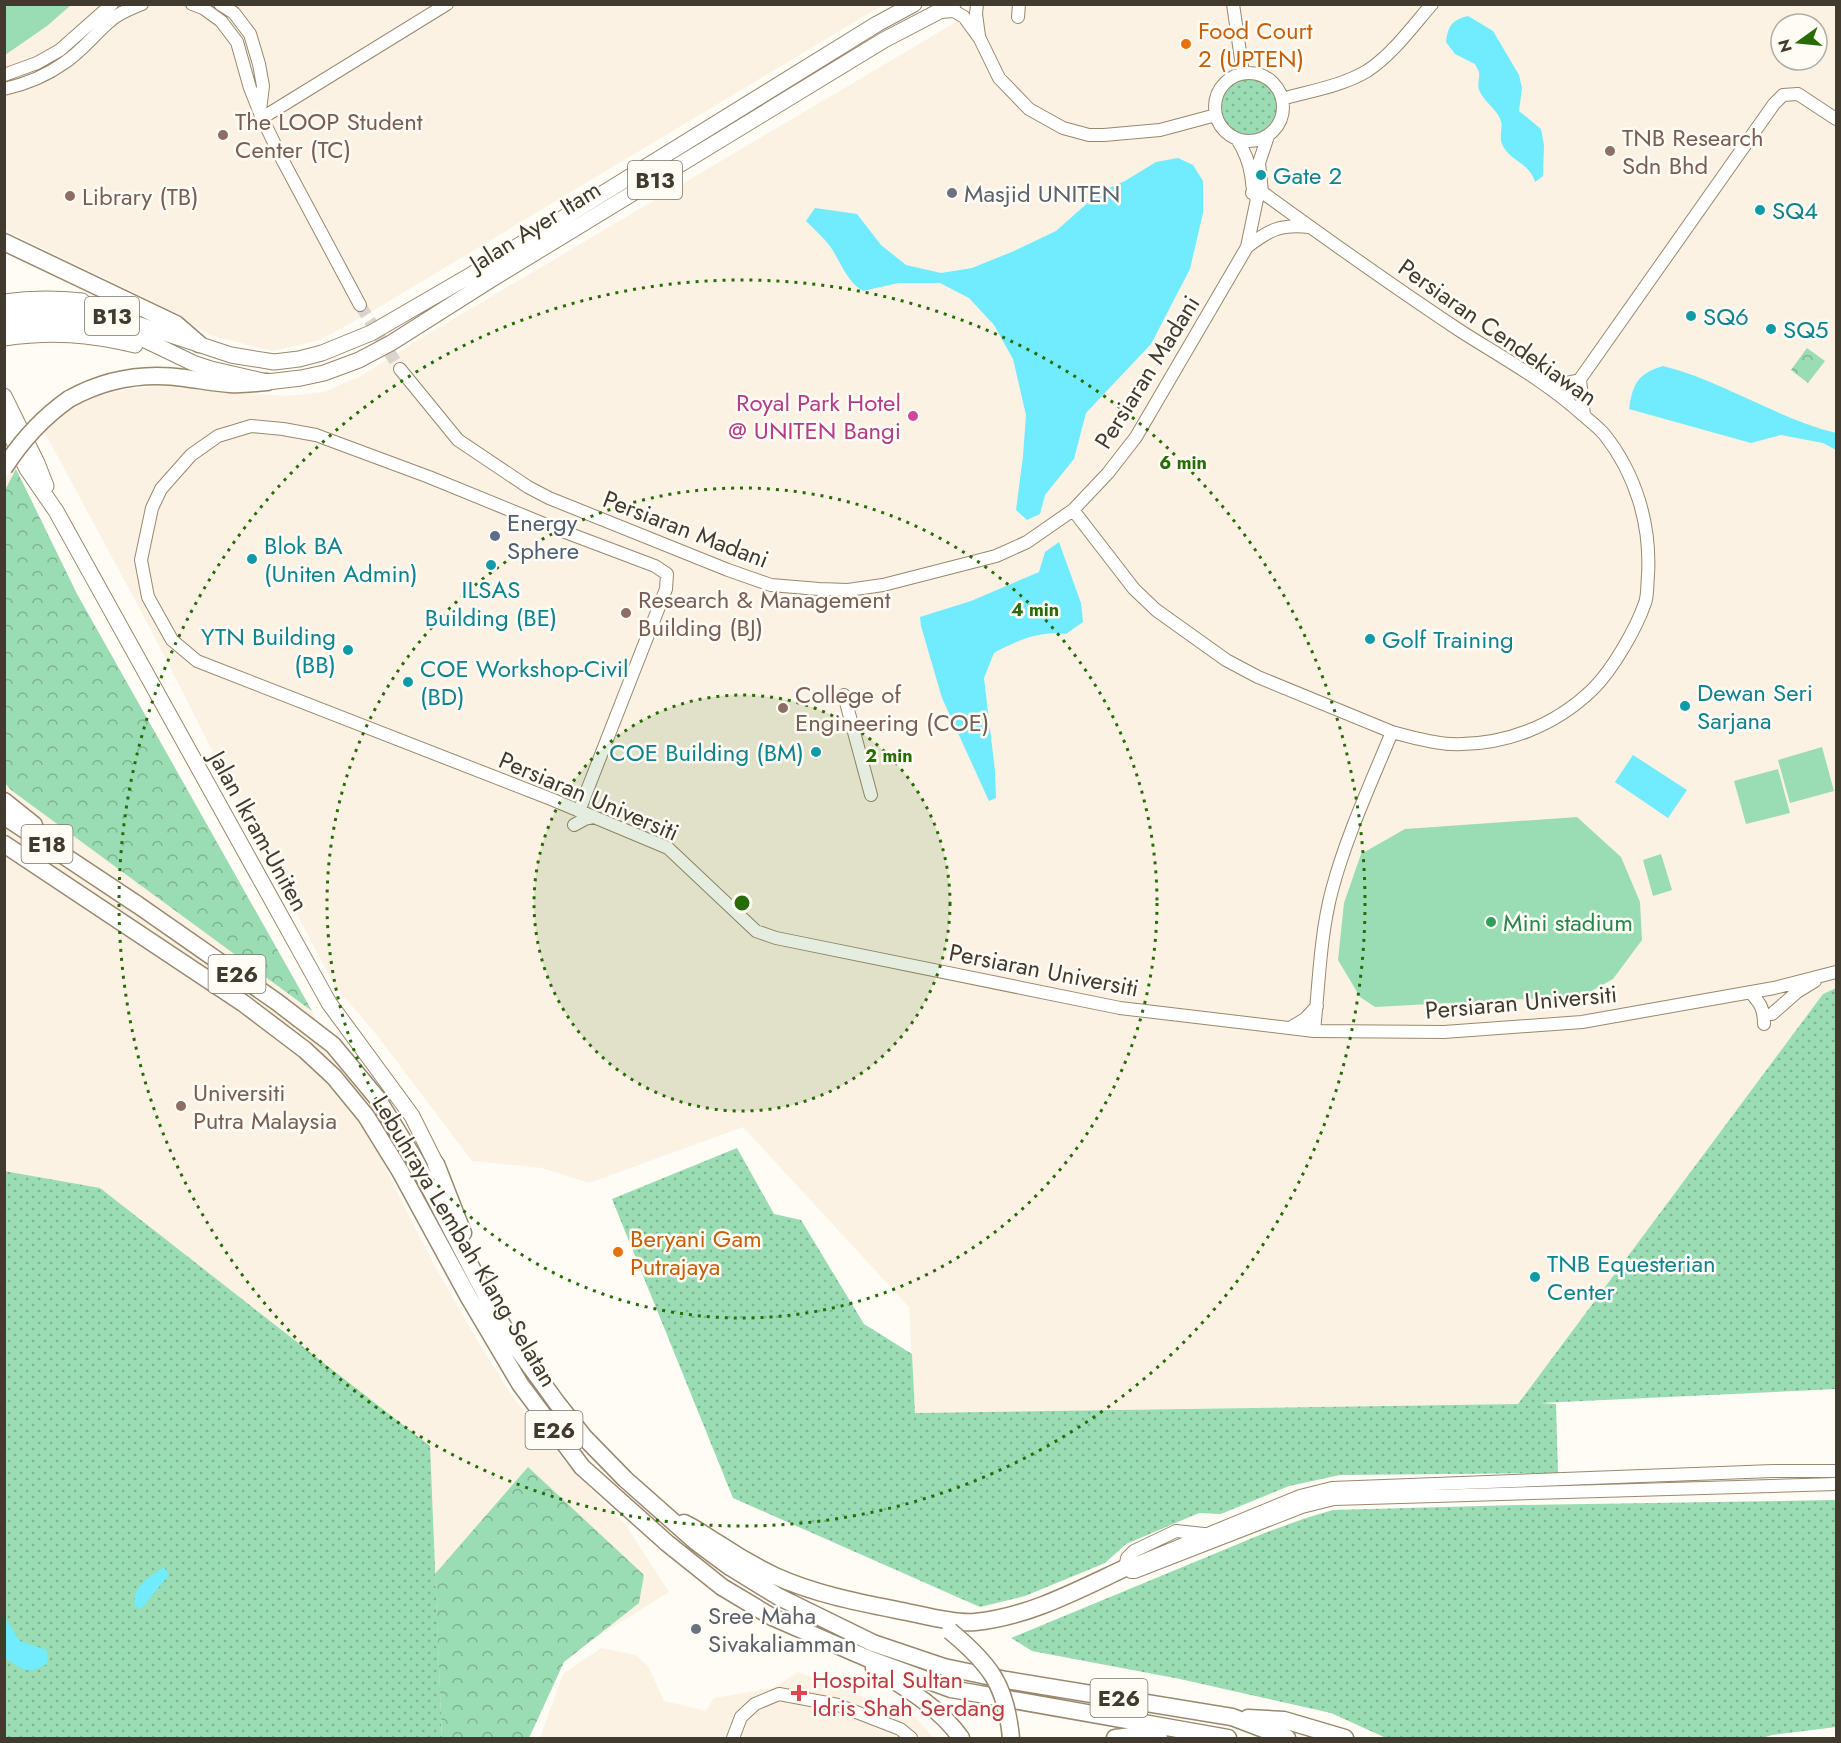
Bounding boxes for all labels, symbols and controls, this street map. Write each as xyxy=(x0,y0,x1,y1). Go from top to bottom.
north arrow xyxy=(1769,12,1829,72)
place label: Food Court 2 (UPTEN) xyxy=(1198,13,1313,76)
marker: Food Court 2 (UPTEN) xyxy=(1179,37,1193,51)
text: N xyxy=(1772,37,1798,55)
place label: The LOOP Student Center (TC) xyxy=(235,104,423,167)
place label: TNB Research Sdn Bhd xyxy=(1622,120,1764,183)
marker: The LOOP Student Center (TC) xyxy=(216,128,230,142)
marker: TNB Research Sdn Bhd xyxy=(1603,144,1617,158)
place label: Gate 2 xyxy=(1273,158,1342,193)
road number: B13 xyxy=(628,161,682,199)
marker: Gate 2 xyxy=(1254,168,1268,182)
street label: Jalan Ayer Itam xyxy=(460,172,607,282)
place label: Masjid UNITEN xyxy=(964,176,1120,211)
place label: Library (TB) xyxy=(82,179,199,214)
marker: Masjid UNITEN xyxy=(945,186,959,200)
marker: Library (TB) xyxy=(63,189,77,203)
place label: SQ4 xyxy=(1772,193,1818,228)
marker: SQ4 xyxy=(1753,203,1767,217)
street label: Persiaran Cendekiawan xyxy=(1391,250,1605,414)
street label: Persiaran Madani xyxy=(1086,288,1208,456)
road number: B13 xyxy=(85,297,139,335)
place label: SQ6 xyxy=(1703,299,1749,334)
marker: SQ6 xyxy=(1684,309,1698,323)
place label: SQ5 xyxy=(1783,312,1829,347)
marker: SQ5 xyxy=(1764,322,1778,336)
place label: Royal Park Hotel @ UNITEN Bangi xyxy=(728,385,901,448)
marker: Royal Park Hotel @ UNITEN Bangi xyxy=(906,409,920,423)
text: 6 min xyxy=(1159,450,1207,476)
street label: Persiaran Madani xyxy=(598,481,774,577)
place label: Energy Sphere xyxy=(507,505,579,568)
place label: Blok BA (Uniten Admin) xyxy=(264,528,418,591)
marker: Energy Sphere xyxy=(488,529,502,543)
marker: Blok BA (Uniten Admin) xyxy=(245,552,259,566)
marker: ILSAS Building (BE) xyxy=(484,558,498,572)
place label: ILSAS Building (BE) xyxy=(425,572,557,635)
place label: Research & Management Building (BJ) xyxy=(638,582,891,645)
text: 4 min xyxy=(1011,597,1059,623)
marker: Research & Management Building (BJ) xyxy=(619,606,633,620)
place label: YTN Building (BB) xyxy=(201,619,336,682)
place label: Golf Training xyxy=(1382,622,1514,657)
marker: Golf Training xyxy=(1363,632,1377,646)
marker: YTN Building (BB) xyxy=(341,643,355,657)
place label: COE Workshop-Civil (BD) xyxy=(420,651,629,714)
marker: COE Workshop-Civil (BD) xyxy=(401,675,415,689)
place label: Dewan Seri Sarjana xyxy=(1697,675,1813,738)
place label: College of Engineering (COE) xyxy=(795,677,989,740)
marker: Dewan Seri Sarjana xyxy=(1678,699,1692,713)
marker: College of Engineering (COE) xyxy=(776,701,790,715)
place label: COE Building (BM) xyxy=(609,735,804,770)
street label: Jalan Ikram-Uniten xyxy=(199,742,318,918)
street label: Persiaran Universiti xyxy=(494,742,684,850)
text: 2 min xyxy=(865,743,913,769)
marker: COE Building (BM) xyxy=(809,745,823,759)
road number: E18 xyxy=(22,825,72,863)
centre of rings xyxy=(732,893,752,913)
place label: Mini stadium xyxy=(1503,905,1633,940)
marker: Mini stadium xyxy=(1484,915,1498,929)
street label: Persiaran Universiti xyxy=(946,934,1142,1006)
road number: E26 xyxy=(208,955,266,993)
street label: Persiaran Universiti xyxy=(1424,976,1618,1028)
place label: Universiti Putra Malaysia xyxy=(193,1075,337,1138)
street label: Lebuhraya Lembah Klang Selatan xyxy=(364,1089,566,1393)
marker: Universiti Putra Malaysia xyxy=(174,1099,188,1113)
place label: Beryani Gam Putrajaya xyxy=(630,1221,762,1284)
marker: Beryani Gam Putrajaya xyxy=(611,1245,625,1259)
place label: TNB Equesterian Center xyxy=(1547,1246,1716,1309)
marker: TNB Equesterian Center xyxy=(1528,1270,1542,1284)
road number: E26 xyxy=(526,1411,582,1449)
place label: Sree Maha Sivakaliamman xyxy=(708,1598,857,1661)
marker: Sree Maha Sivakaliamman xyxy=(689,1622,703,1636)
place label: Hospital Sultan Idris Shah Serdang xyxy=(812,1662,1005,1725)
road number: E26 xyxy=(1090,1679,1148,1717)
marker: Hospital Sultan Idris Shah Serdang xyxy=(790,1684,808,1702)

